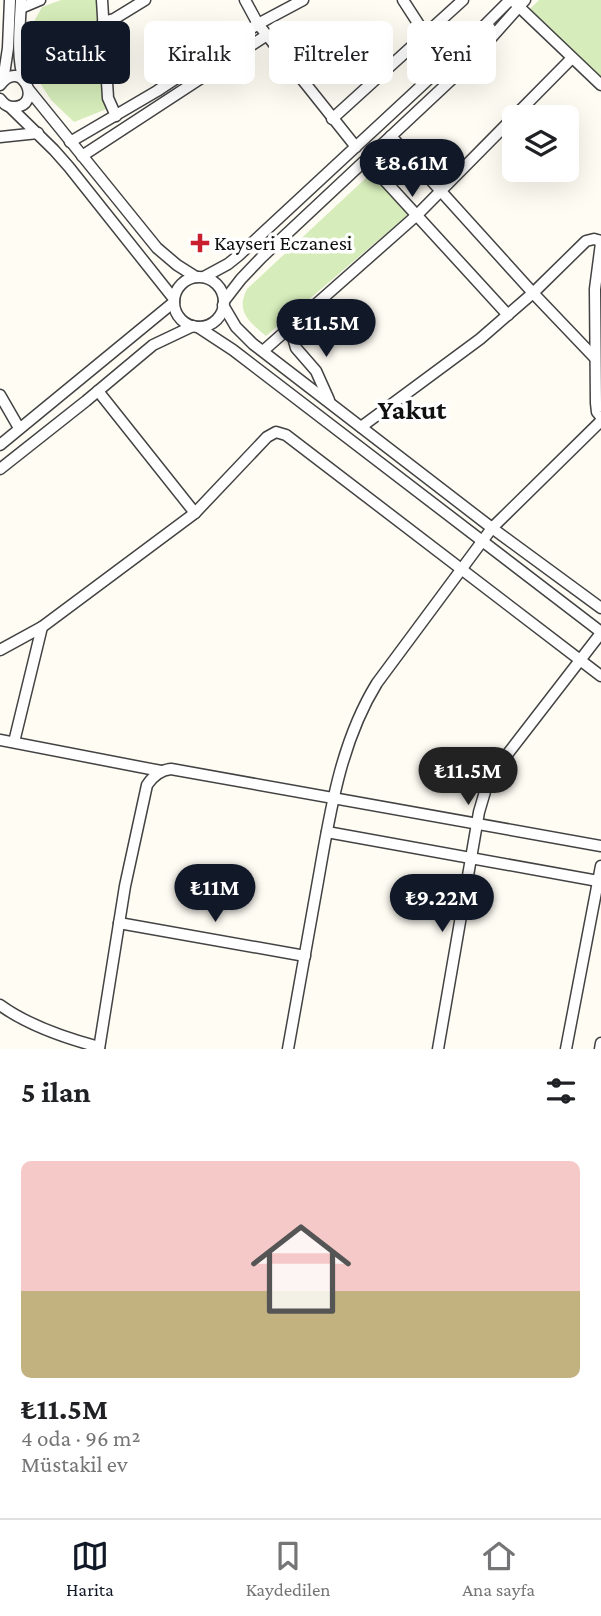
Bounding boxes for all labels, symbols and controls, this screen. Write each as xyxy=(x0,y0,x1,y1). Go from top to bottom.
chip: Satılık xyxy=(21,21,130,84)
chip: Kiralık xyxy=(144,21,255,84)
chip: Filtreler xyxy=(269,21,393,84)
chip: Yeni xyxy=(407,21,496,84)
map controls xyxy=(502,105,579,182)
button: layers xyxy=(502,105,579,182)
pin: ₺8.61M xyxy=(355,140,469,199)
text: ₺8.61M xyxy=(376,149,448,175)
place label: Kayseri Eczanesi xyxy=(214,231,353,255)
marker: Kayseri Eczanesi xyxy=(192,235,208,251)
pin: ₺11.5M xyxy=(269,300,383,359)
text: ₺11.5M xyxy=(293,309,359,335)
district label: Yakut xyxy=(378,394,447,425)
pin: ₺11.5M xyxy=(411,748,525,807)
text: ₺11.5M xyxy=(435,757,501,783)
pin: ₺11M xyxy=(174,864,256,924)
text: ₺11M xyxy=(190,874,240,900)
pin: ₺9.22M xyxy=(385,874,499,934)
text: ₺9.22M xyxy=(406,884,478,910)
icon: filters xyxy=(542,1072,580,1110)
text: 5 ilan xyxy=(21,1075,91,1108)
icon: home xyxy=(238,1206,364,1332)
text: ₺11.5M xyxy=(21,1392,108,1425)
text: 4 oda · 96 m² xyxy=(21,1425,141,1451)
text: Müstakil ev xyxy=(21,1451,128,1477)
tab: Harita xyxy=(66,1537,114,1600)
tab: Kaydedilen xyxy=(246,1537,331,1600)
tab: Ana sayfa xyxy=(462,1537,535,1600)

